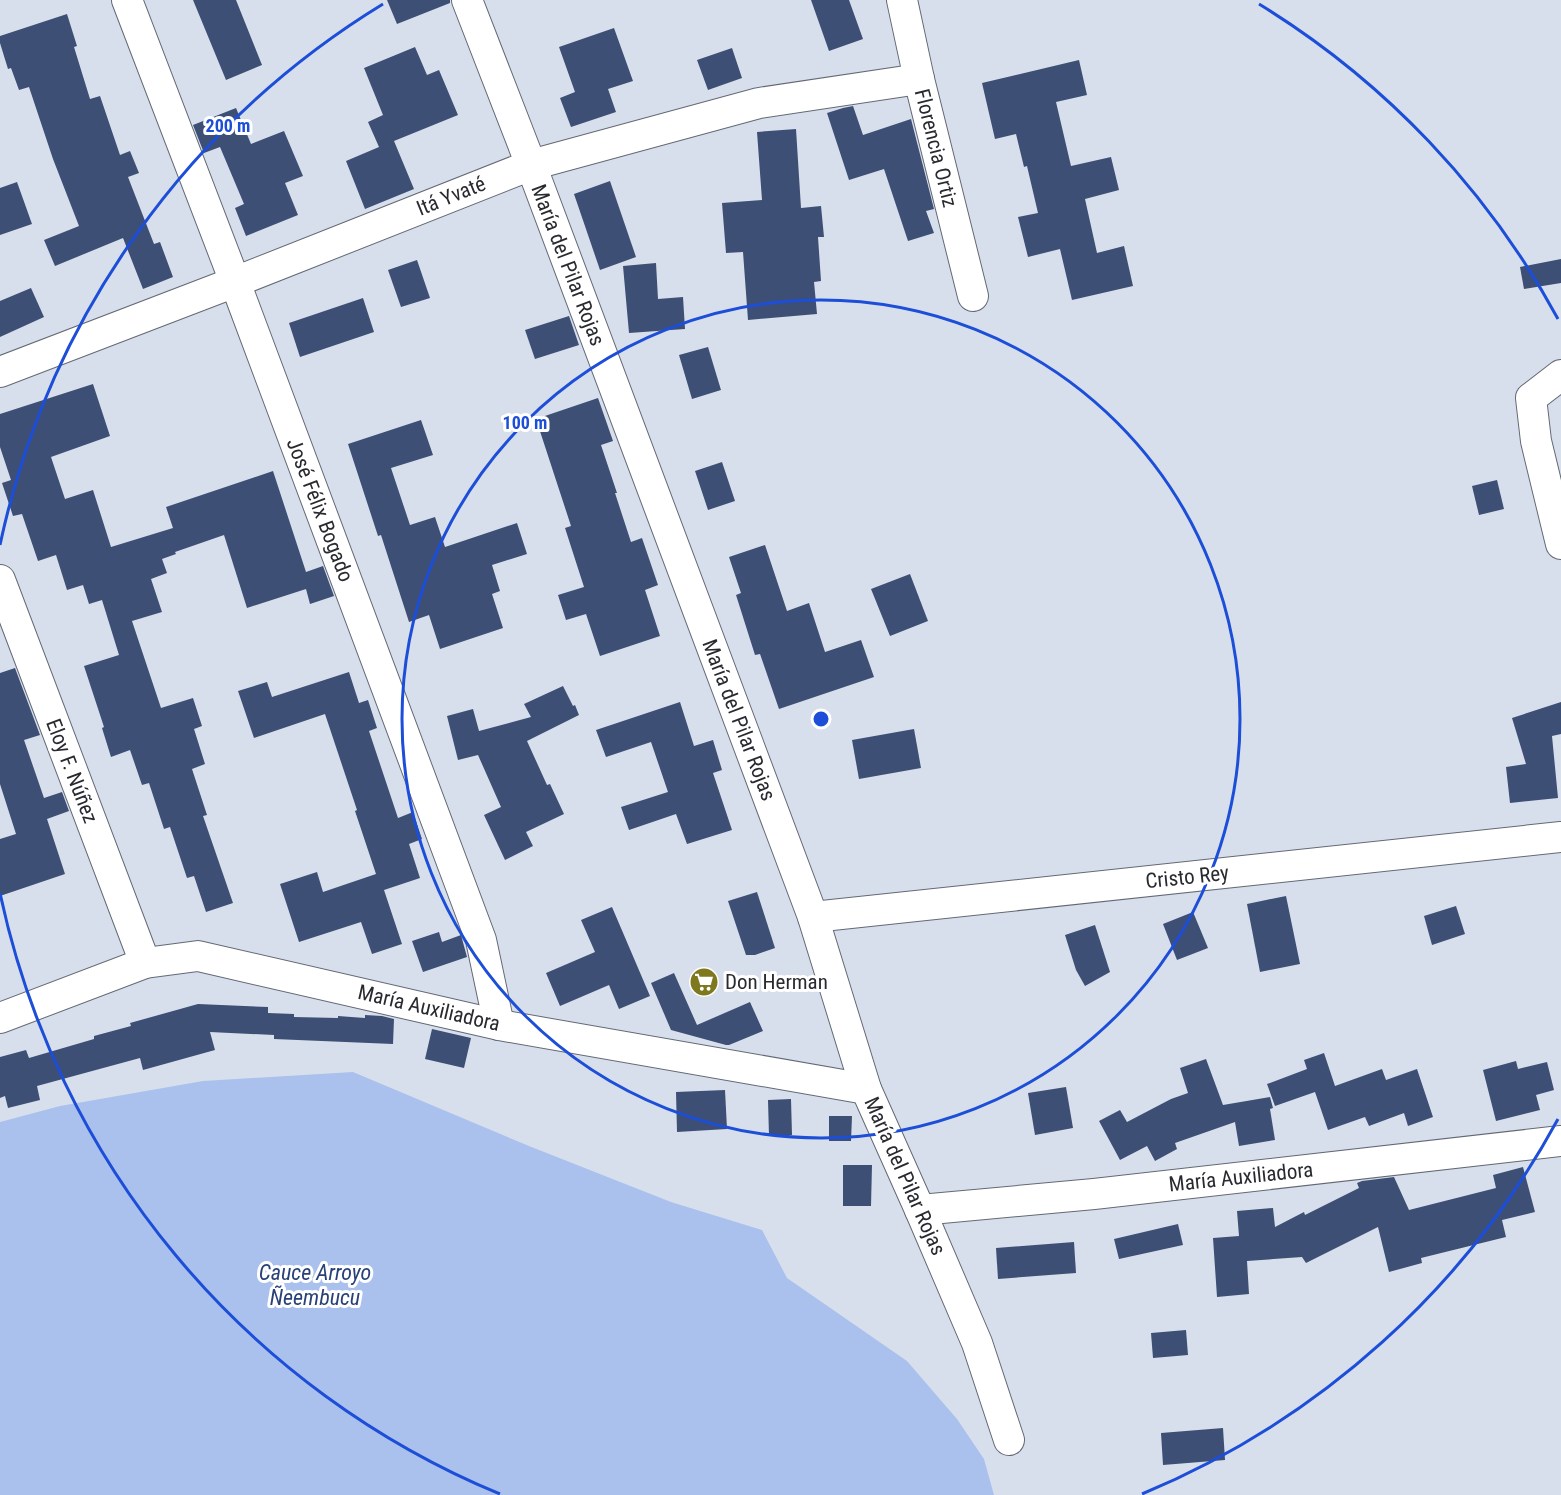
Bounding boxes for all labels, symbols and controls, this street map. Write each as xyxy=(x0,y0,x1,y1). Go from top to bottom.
street label: Florencia Ortiz xyxy=(910,86,962,210)
text: 200 m xyxy=(206,115,250,136)
street label: Itá Yvaté xyxy=(413,171,489,221)
street label: María del Pilar Rojas xyxy=(526,181,610,349)
text: 100 m xyxy=(503,412,547,433)
street label: José Félix Bogado xyxy=(282,435,358,585)
street label: María del Pilar Rojas xyxy=(697,636,781,804)
centre of rings xyxy=(811,709,831,729)
street label: Eloy F. Núñez xyxy=(41,716,103,826)
street label: Cristo Rey xyxy=(1144,861,1230,893)
supermarket icon: Don Herman xyxy=(688,966,720,998)
place label: Don Herman xyxy=(725,970,828,994)
street label: María Auxiliadora xyxy=(356,980,502,1036)
street label: María del Pilar Rojas xyxy=(859,1093,951,1259)
street label: María Auxiliadora xyxy=(1168,1157,1314,1197)
water label: Cauce Arroyo Ñeembucu xyxy=(259,1260,371,1310)

